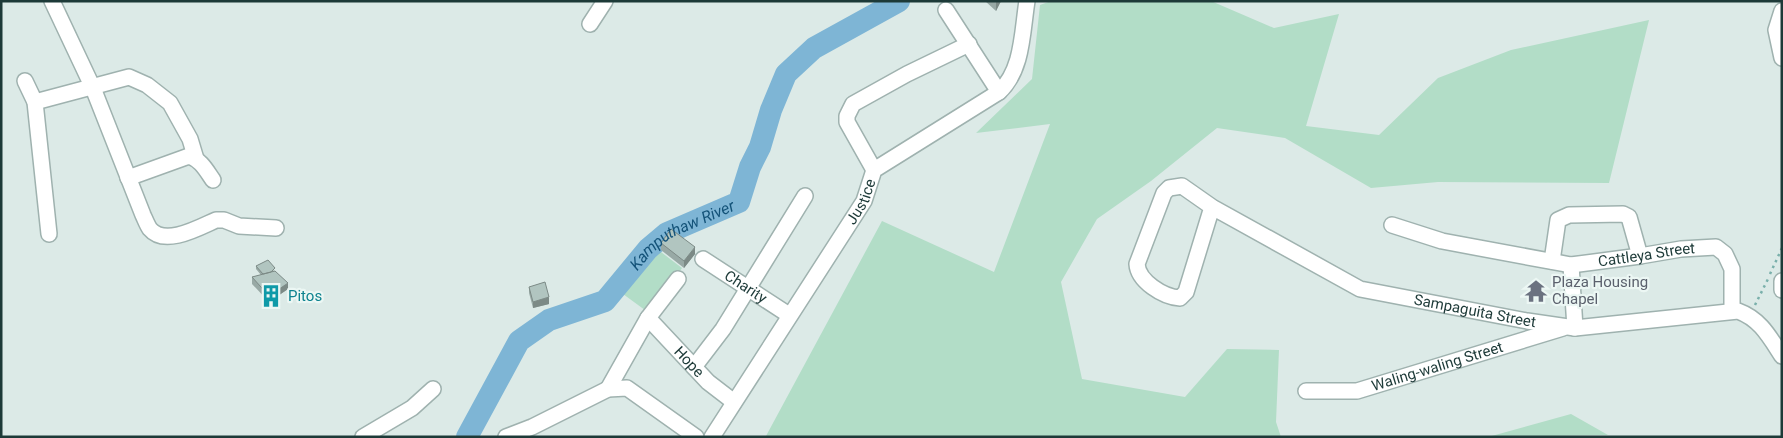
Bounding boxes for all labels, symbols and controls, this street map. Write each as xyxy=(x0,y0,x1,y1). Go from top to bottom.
street label: Justice xyxy=(842,177,880,228)
water label: Kamputhaw River xyxy=(626,196,738,274)
street label: Cattleya Street xyxy=(1597,239,1696,270)
street label: Charity xyxy=(721,266,770,307)
place label: Plaza Housing Chapel xyxy=(1552,273,1648,308)
temple icon: Plaza Housing Chapel xyxy=(1523,278,1549,304)
building icon: Pitos xyxy=(258,283,284,309)
place label: Pitos xyxy=(288,287,322,305)
street label: Sampaguita Street xyxy=(1413,291,1537,331)
street label: Waling-waling Street xyxy=(1370,338,1505,395)
street label: Hope xyxy=(670,343,708,381)

